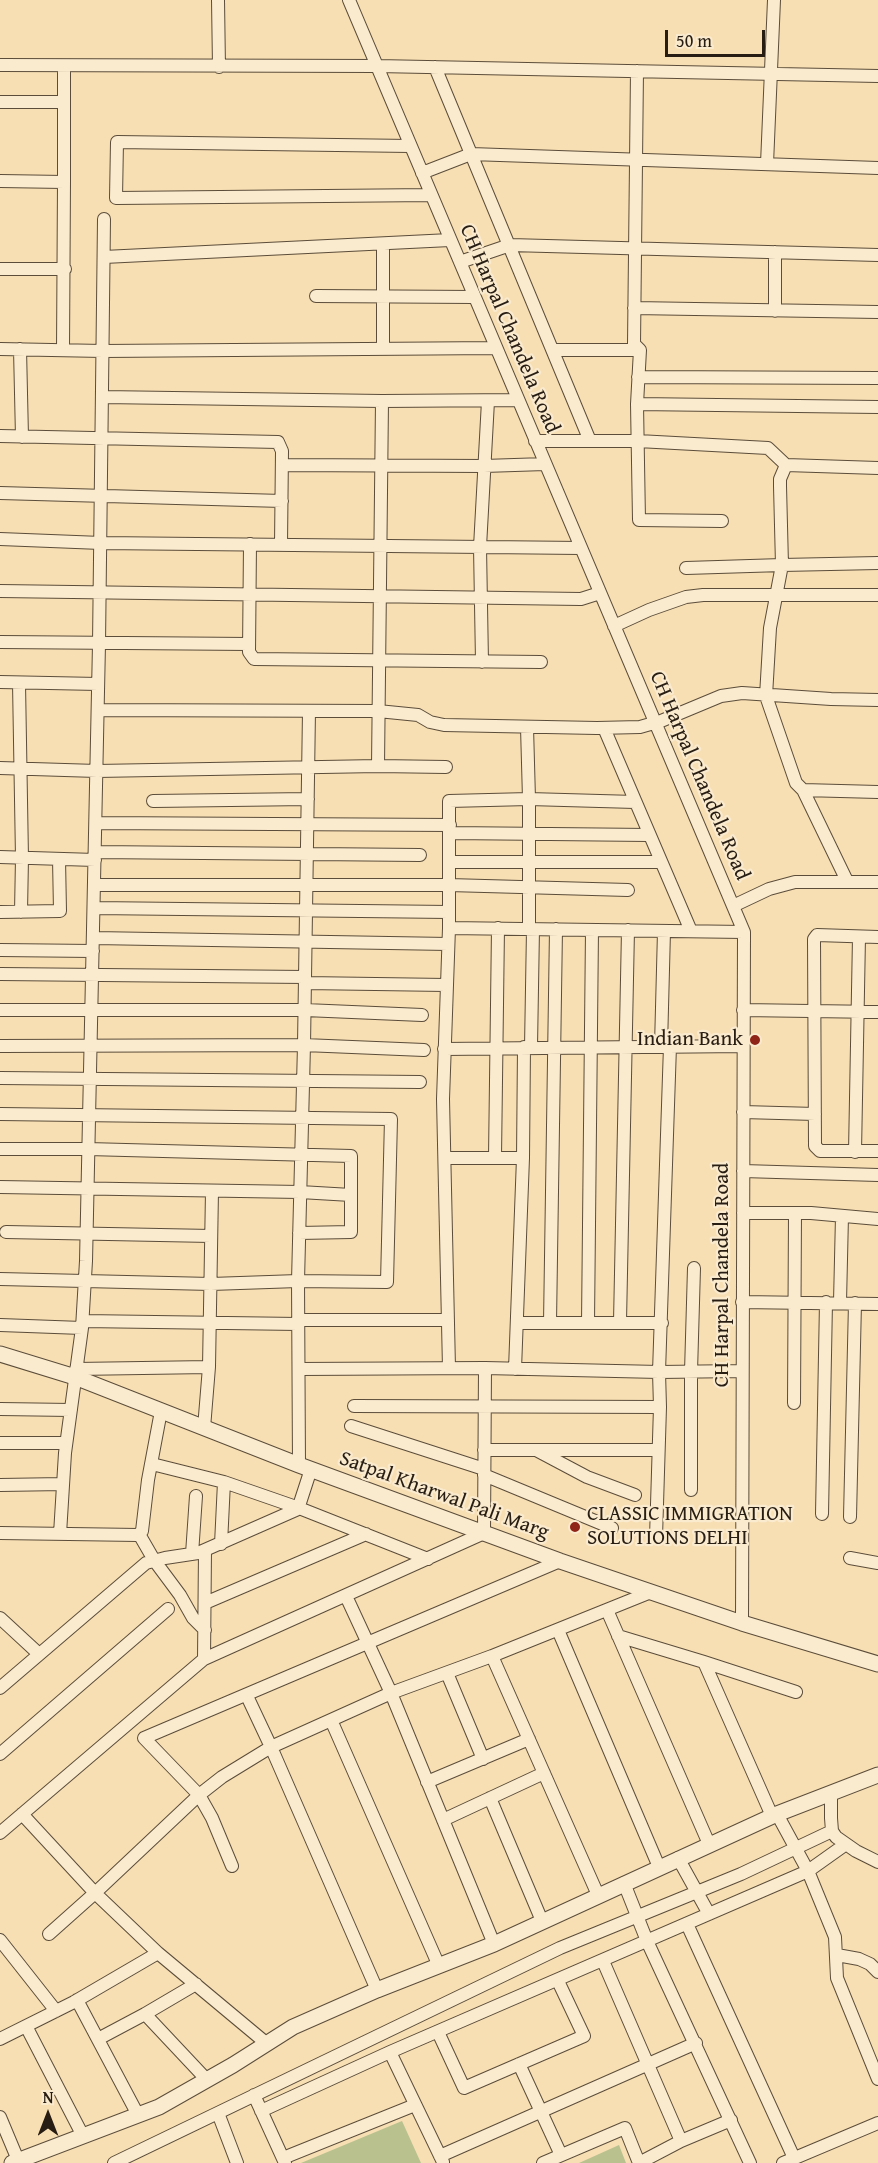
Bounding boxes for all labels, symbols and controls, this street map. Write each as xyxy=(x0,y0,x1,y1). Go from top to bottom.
scale bar xyxy=(668,18,768,56)
text: 50 m xyxy=(676,27,712,54)
street label: CH Harpal Chandela Road xyxy=(454,221,564,437)
street label: CH Harpal Chandela Road xyxy=(644,668,754,884)
place label: Indian Bank xyxy=(637,1027,743,1053)
marker: Indian Bank xyxy=(748,1033,762,1047)
street label: CH Harpal Chandela Road xyxy=(710,1163,736,1387)
street label: Satpal Kharwal Pali Marg xyxy=(336,1446,552,1546)
place label: CLASSIC IMMIGRATION SOLUTIONS DELHI xyxy=(587,1502,793,1552)
marker: CLASSIC IMMIGRATION SOLUTIONS DELHI xyxy=(568,1520,582,1534)
north arrow xyxy=(18,2085,78,2145)
text: N xyxy=(43,2085,53,2109)

